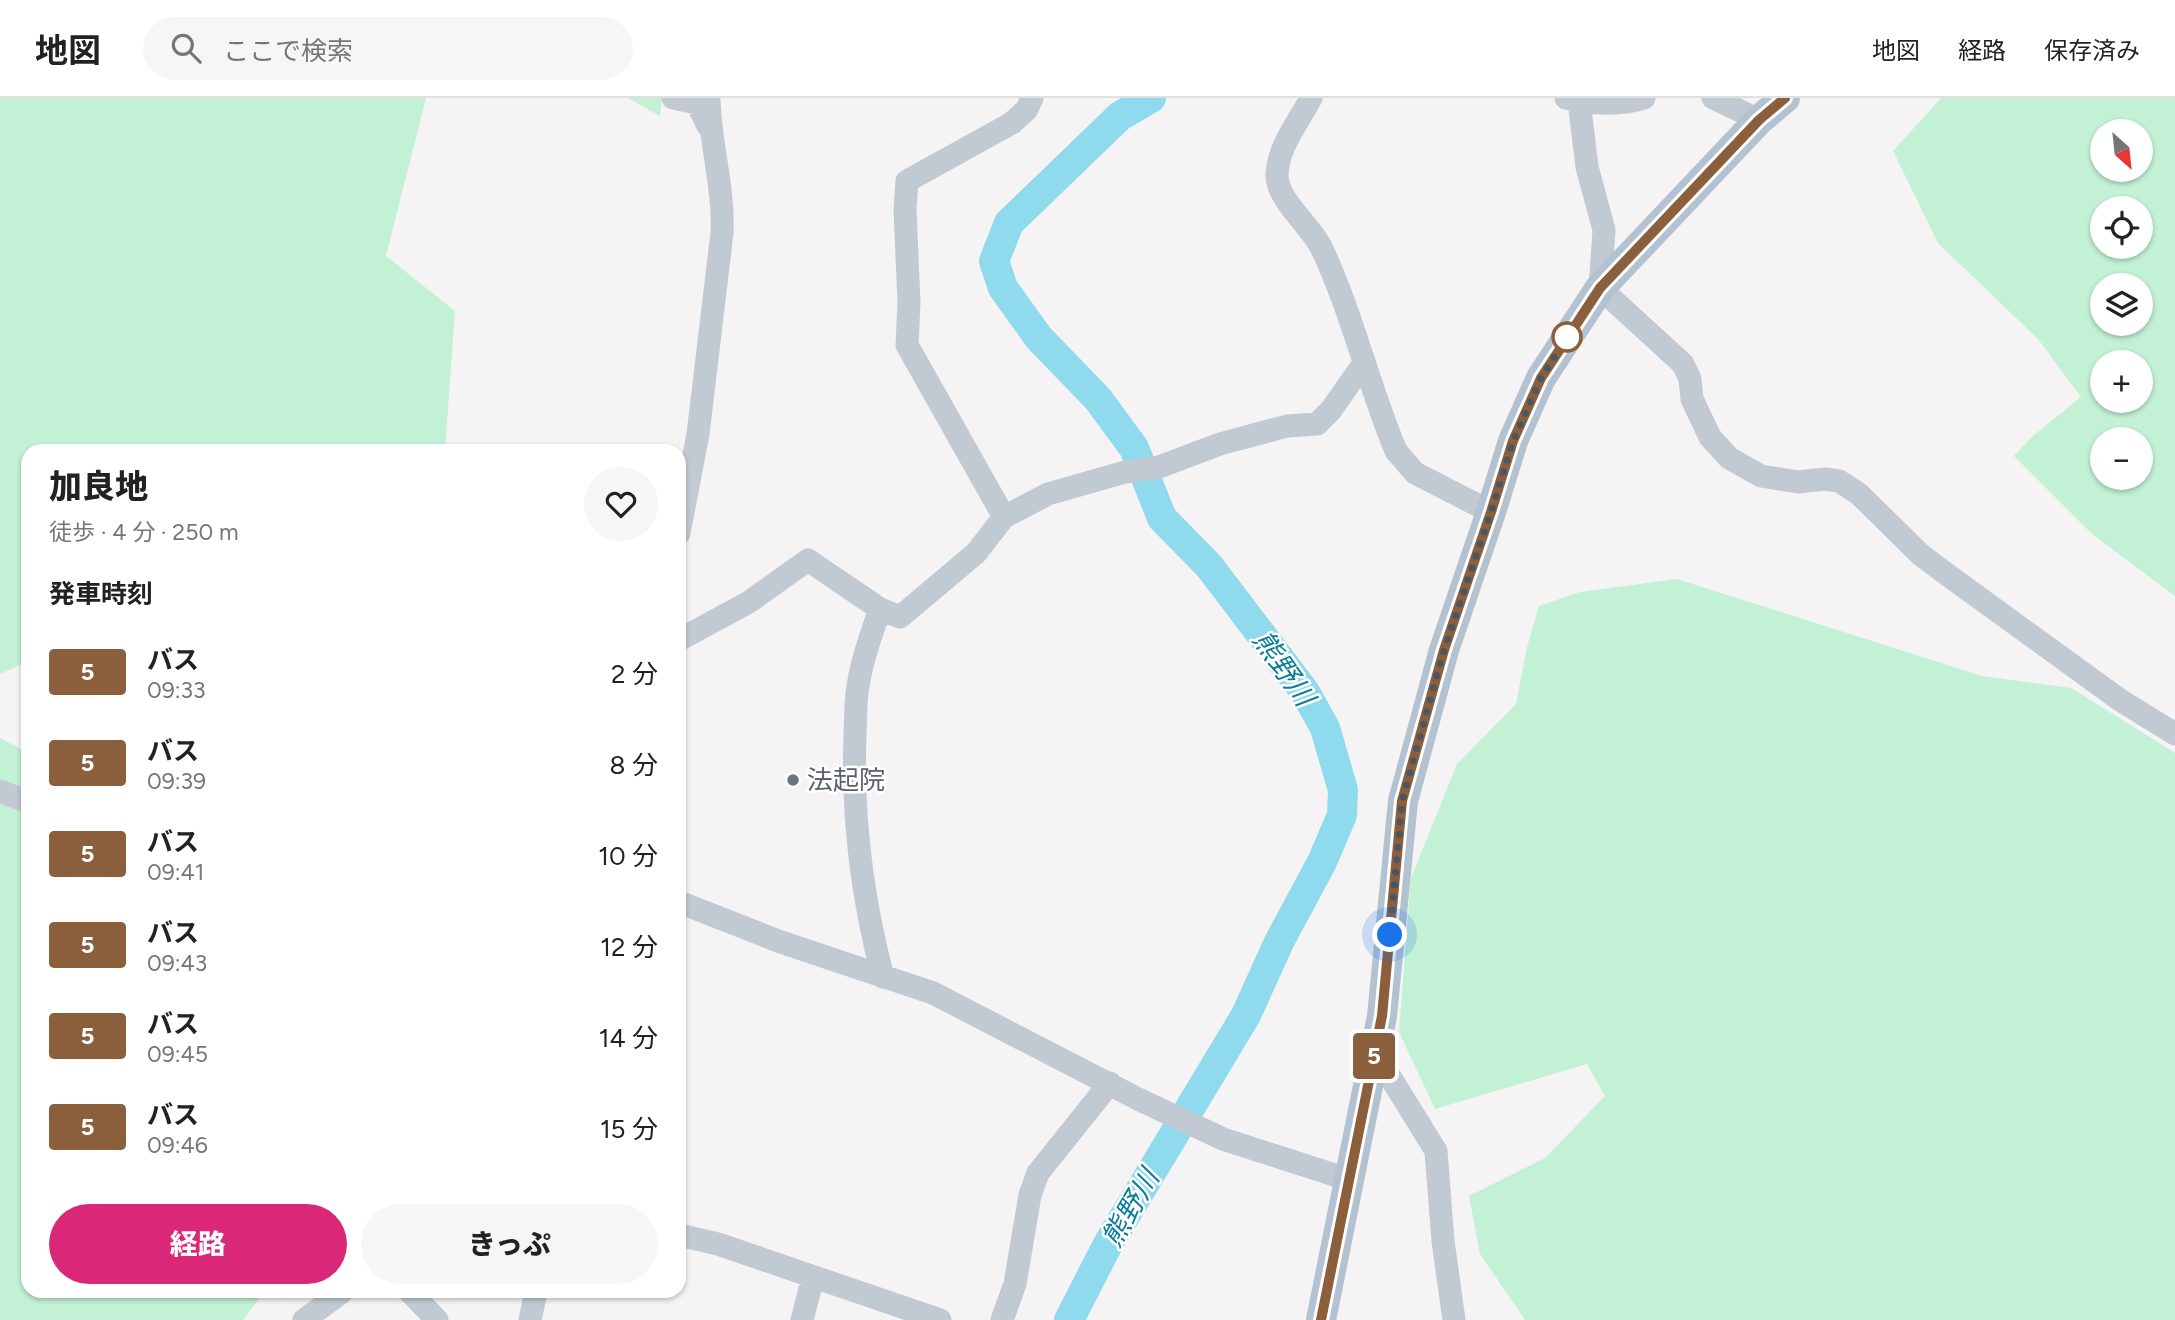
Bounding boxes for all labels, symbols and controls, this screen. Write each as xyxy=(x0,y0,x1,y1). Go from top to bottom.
search box xyxy=(143,17,633,80)
icon: search xyxy=(167,29,205,67)
text: 地図 xyxy=(35,31,101,70)
text: ここで検索 xyxy=(223,35,353,67)
text: 地図 xyxy=(1872,36,1920,65)
text: 経路 xyxy=(1958,36,2006,65)
text: 保存済み xyxy=(2044,36,2140,65)
north arrow xyxy=(2090,119,2152,182)
map controls xyxy=(2090,119,2153,490)
button: locate xyxy=(2090,196,2153,259)
button: layers xyxy=(2090,273,2153,336)
unlabelled marker xyxy=(1552,322,1582,352)
button: + xyxy=(2090,350,2153,413)
button: − xyxy=(2090,427,2153,490)
text: 加良地 xyxy=(49,467,148,506)
button: heart xyxy=(584,467,658,541)
text: 徒歩 · 4 分 · 250 m xyxy=(49,518,238,546)
text: 発車時刻 xyxy=(49,578,153,610)
water label: 熊野川 xyxy=(1246,624,1324,715)
text: バス xyxy=(147,644,199,676)
text: 5 xyxy=(81,657,94,686)
text: 2 分 xyxy=(611,658,658,690)
text: 09:33 xyxy=(147,676,206,704)
text: バス xyxy=(147,735,199,767)
text: 5 xyxy=(81,748,94,777)
text: 8 分 xyxy=(610,749,658,781)
place label: 法起院 xyxy=(807,764,885,796)
text: 09:39 xyxy=(147,767,206,795)
marker: 法起院 xyxy=(785,772,801,788)
text: バス xyxy=(147,826,199,858)
text: 5 xyxy=(81,839,94,868)
text: 10 分 xyxy=(598,840,658,872)
text: 09:41 xyxy=(147,858,204,886)
text: バス xyxy=(147,917,199,949)
your location xyxy=(1372,917,1407,952)
text: 5 xyxy=(81,930,94,959)
text: 12 分 xyxy=(600,931,658,963)
text: 09:43 xyxy=(147,949,207,977)
text: バス xyxy=(147,1008,199,1040)
text: 5 xyxy=(81,1021,94,1050)
text: 14 分 xyxy=(599,1022,658,1054)
line badge: 5 xyxy=(1351,1033,1397,1079)
text: 09:45 xyxy=(147,1040,208,1068)
text: 5 xyxy=(1367,1041,1381,1070)
text: バス xyxy=(147,1099,199,1131)
text: 5 xyxy=(81,1112,94,1141)
text: 15 分 xyxy=(600,1113,658,1145)
text: 09:46 xyxy=(147,1131,208,1159)
water label: 熊野川 xyxy=(1094,1161,1167,1253)
button: 経路 xyxy=(49,1204,347,1284)
button: きっぷ xyxy=(361,1204,658,1284)

